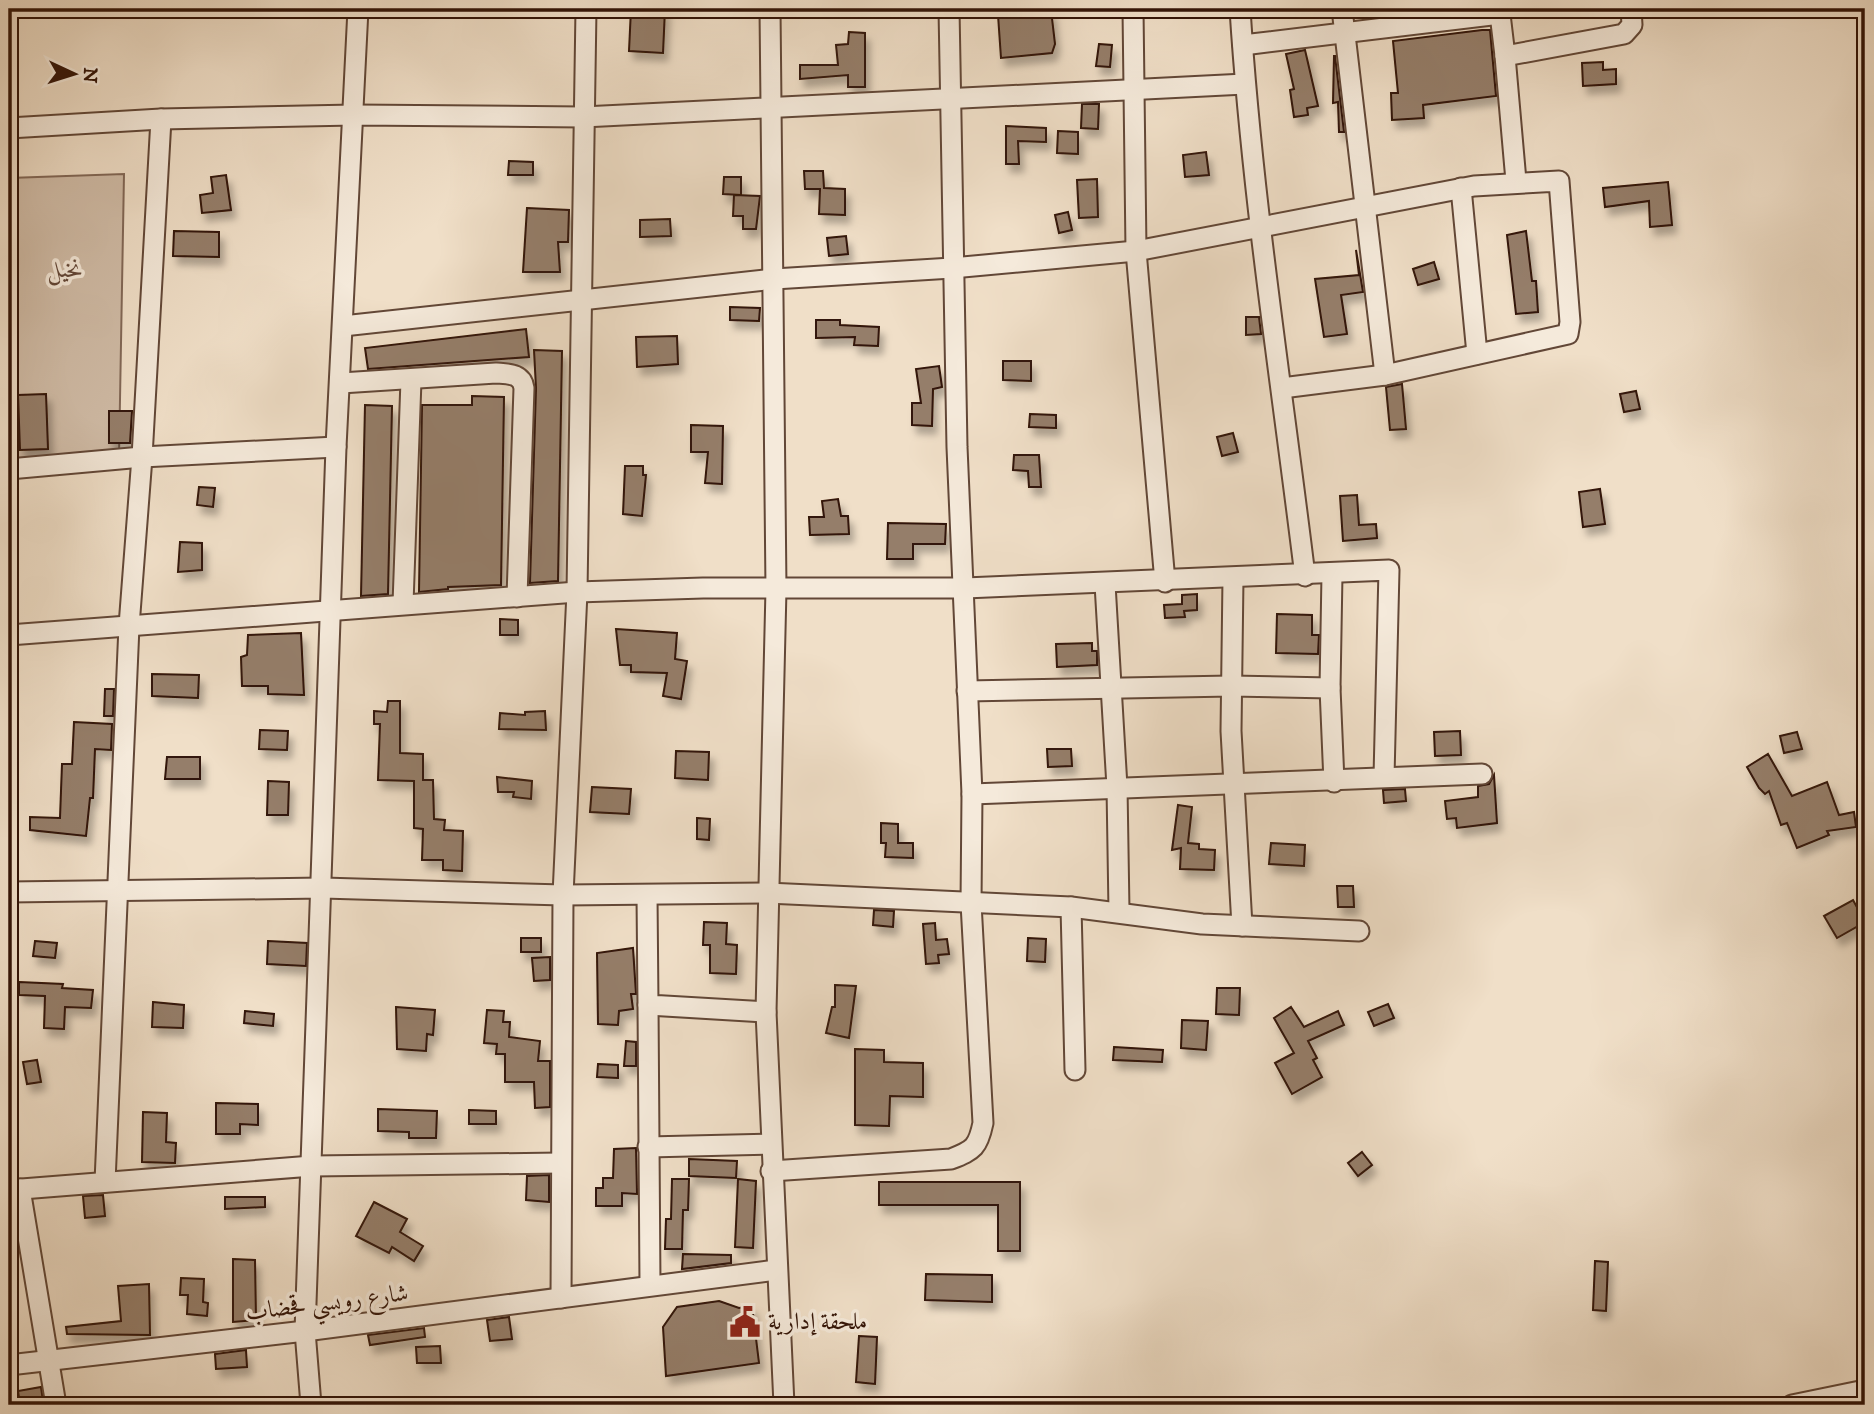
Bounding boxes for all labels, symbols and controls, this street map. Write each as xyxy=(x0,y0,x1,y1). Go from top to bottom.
north arrow xyxy=(38,38,108,108)
text: N xyxy=(77,66,101,84)
park label: نخيل xyxy=(47,255,83,286)
street label: شارع رويسي قحضاب xyxy=(244,1278,411,1334)
public building icon: ملحقة إدارية xyxy=(728,1305,762,1339)
place label: ملحقة إدارية xyxy=(768,1307,867,1337)

